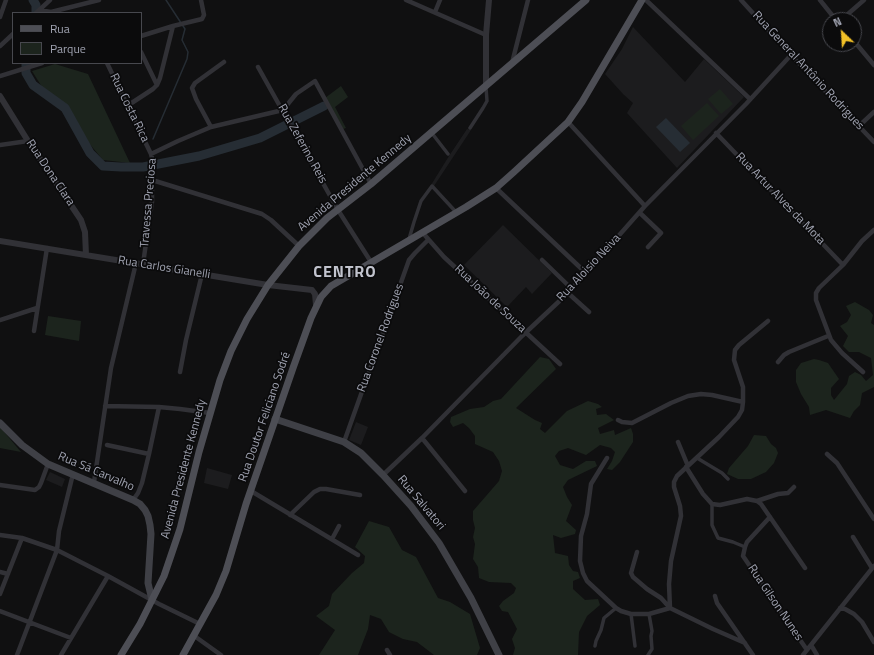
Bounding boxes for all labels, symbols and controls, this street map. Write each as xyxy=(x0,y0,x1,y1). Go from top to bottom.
street label: Rua General Antônio Rodrigues xyxy=(749,9,867,133)
legend xyxy=(12,12,142,64)
north arrow xyxy=(822,12,862,52)
text: N xyxy=(831,13,844,31)
text: Rua xyxy=(50,19,70,38)
text: Parque xyxy=(50,39,86,58)
street label: Rua Costa Rica xyxy=(106,71,152,145)
street label: Rua Zeferino Reis xyxy=(274,102,330,186)
street label: Avenida Presidente Kennedy xyxy=(295,131,415,235)
street label: Rua Dona Clara xyxy=(22,137,78,209)
street label: Rua Artur Alves da Mota xyxy=(732,150,828,248)
street label: Travessa Preciosa xyxy=(138,158,160,248)
street label: Rua Aloisio Neiva xyxy=(554,231,624,305)
street label: Rua Carlos Gianelli xyxy=(117,254,211,282)
street label: Rua João de Souza xyxy=(451,262,529,336)
district label: CENTRO xyxy=(313,263,377,283)
street label: Rua Coronel Rodrigues xyxy=(355,282,407,394)
street label: Rua Doutor Feliciano Sodré xyxy=(236,350,294,484)
street label: Avenida Presidente Kennedy xyxy=(158,398,210,540)
street label: Rua Sá Carvalho xyxy=(56,449,136,495)
street label: Rua Salvatori xyxy=(394,473,448,533)
street label: Rua Gilson Nunes xyxy=(744,562,806,644)

